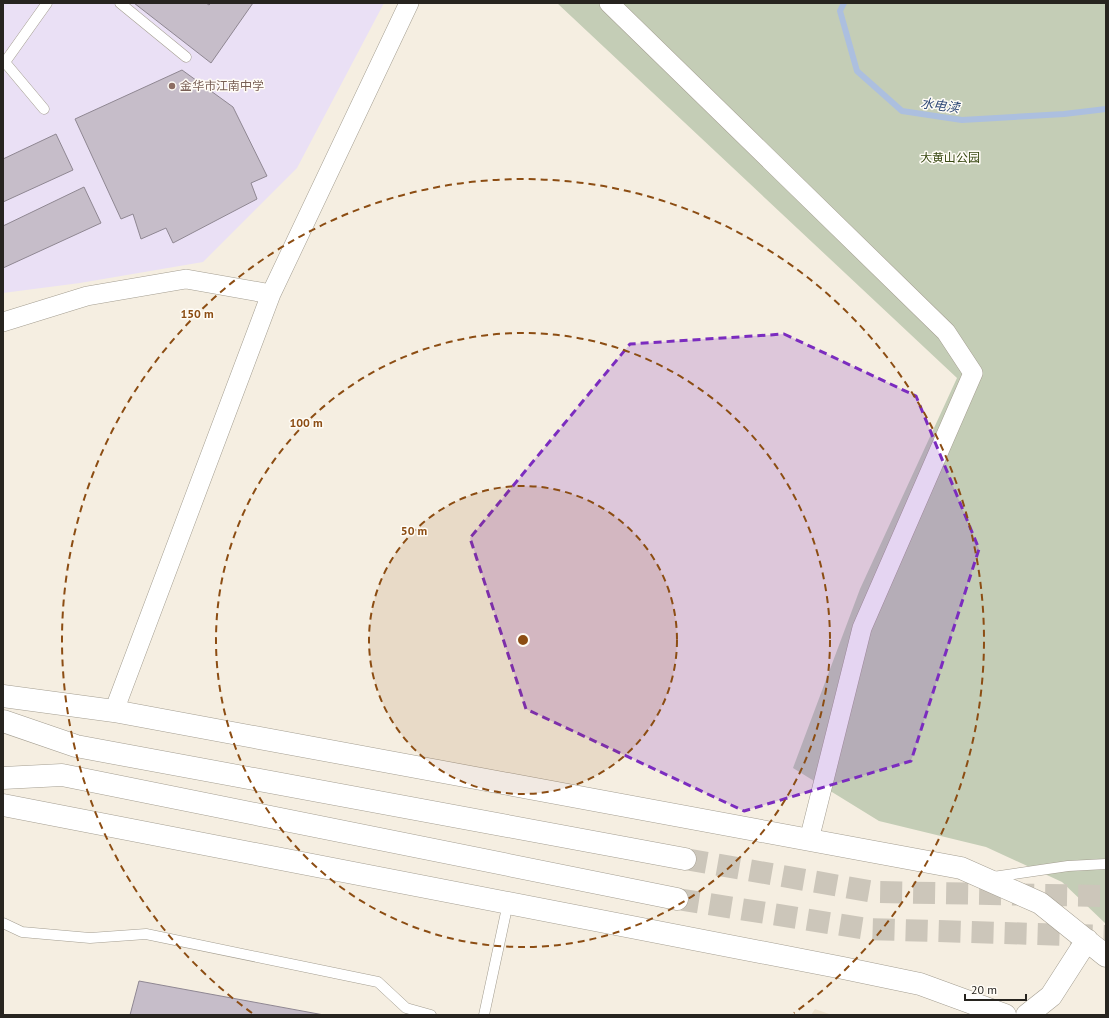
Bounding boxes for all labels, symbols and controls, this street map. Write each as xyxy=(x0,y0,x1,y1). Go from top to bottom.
place label: 金华市江南中学 xyxy=(180,78,264,93)
marker: 金华市江南中学 xyxy=(167,81,177,91)
water label: 水电渎 xyxy=(919,94,962,117)
park label: 大黄山公园 xyxy=(920,150,980,165)
text: 150 m xyxy=(180,306,214,321)
text: 100 m xyxy=(289,415,323,430)
text: 50 m xyxy=(401,523,427,538)
centre of rings xyxy=(516,633,530,647)
scale bar xyxy=(965,976,1026,1002)
text: 20 m xyxy=(971,982,997,997)

